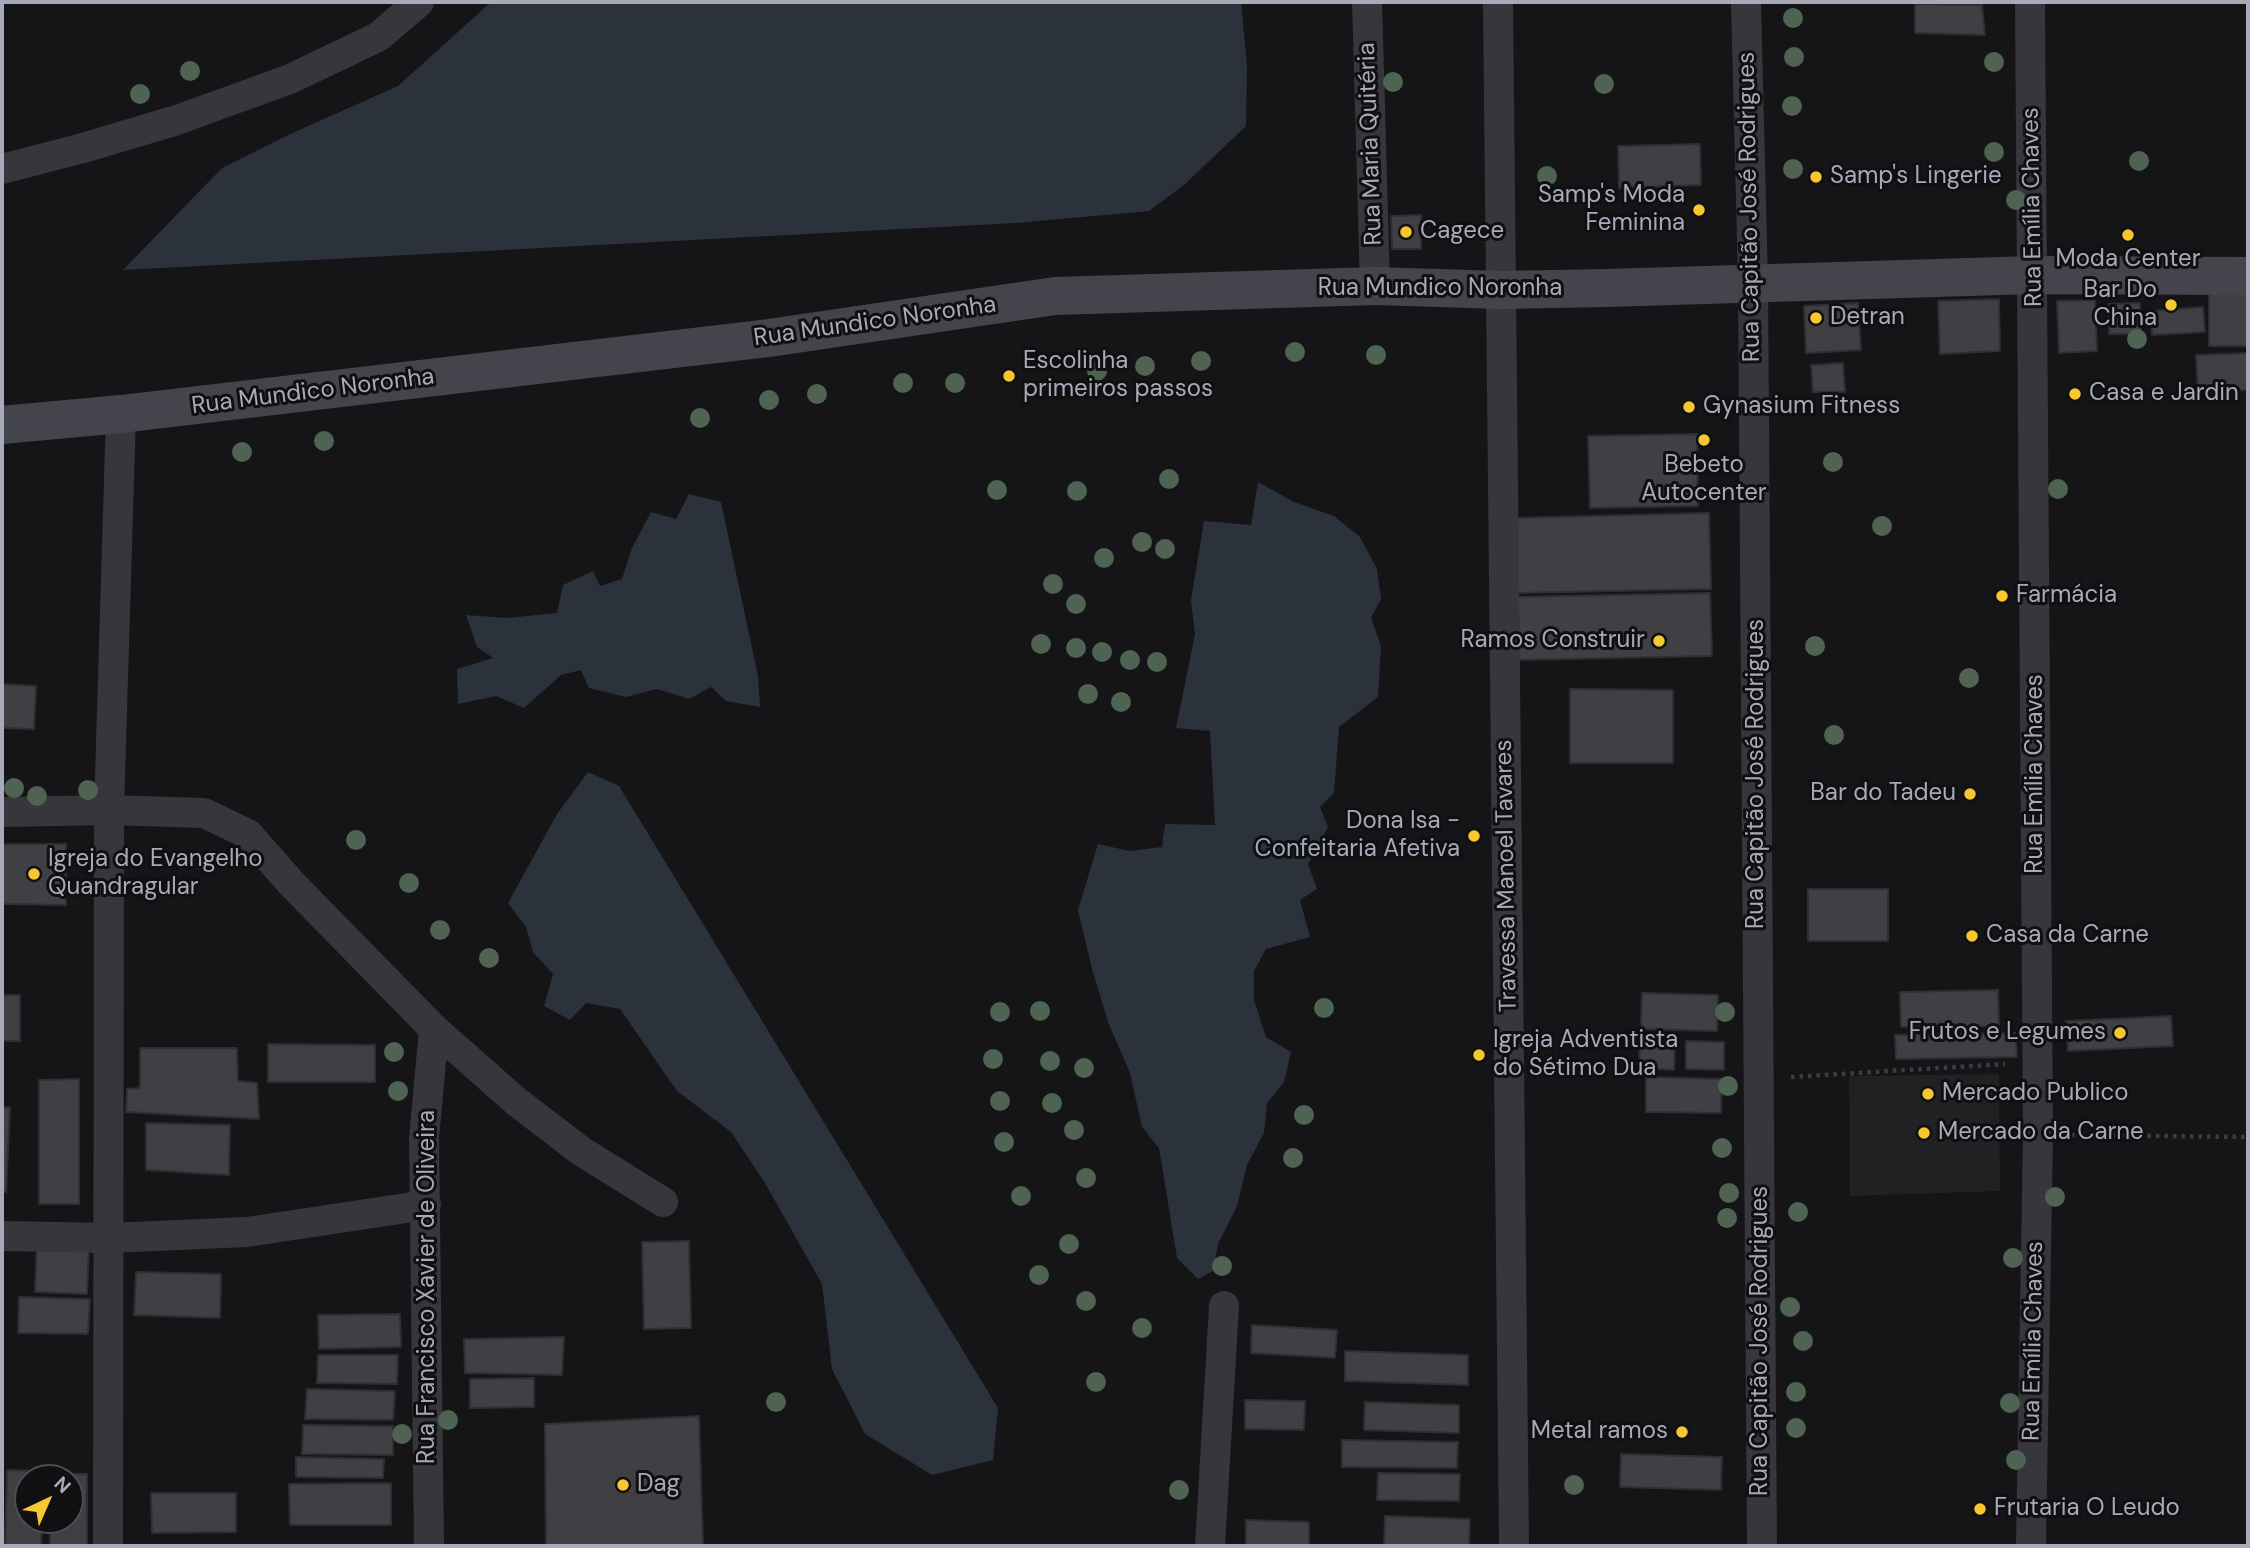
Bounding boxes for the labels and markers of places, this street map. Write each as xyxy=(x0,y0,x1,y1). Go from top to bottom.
place label: Samp's Lingerie xyxy=(1830,163,2002,191)
marker: Samp's Lingerie xyxy=(1808,169,1824,185)
place label: Samp's Moda Feminina xyxy=(1538,182,1685,238)
marker: Samp's Moda Feminina xyxy=(1691,202,1707,218)
place label: Cagece xyxy=(1420,218,1504,246)
marker: Cagece xyxy=(1398,224,1414,240)
marker: Moda Center xyxy=(2120,227,2136,243)
place label: Moda Center xyxy=(2055,246,2201,274)
place label: Bar Do China xyxy=(2083,277,2157,333)
marker: Bar Do China xyxy=(2163,297,2179,313)
place label: Detran xyxy=(1830,304,1905,332)
marker: Detran xyxy=(1808,310,1824,326)
place label: Escolinha primeiros passos xyxy=(1023,348,1213,404)
marker: Escolinha primeiros passos xyxy=(1001,368,1017,384)
place label: Casa e Jardin xyxy=(2089,380,2239,408)
marker: Casa e Jardin xyxy=(2067,386,2083,402)
place label: Gynasium Fitness xyxy=(1703,393,1900,421)
marker: Gynasium Fitness xyxy=(1681,399,1697,415)
marker: Bebeto Autocenter xyxy=(1696,432,1712,448)
place label: Bebeto Autocenter xyxy=(1641,452,1767,508)
place label: Farmácia xyxy=(2016,582,2117,610)
marker: Farmácia xyxy=(1994,588,2010,604)
place label: Ramos Construir xyxy=(1461,627,1645,655)
marker: Ramos Construir xyxy=(1651,633,1667,649)
place label: Bar do Tadeu xyxy=(1810,780,1956,808)
marker: Bar do Tadeu xyxy=(1962,786,1978,802)
place label: Dona Isa - Confeitaria Afetiva xyxy=(1254,808,1460,864)
marker: Dona Isa - Confeitaria Afetiva xyxy=(1466,828,1482,844)
place label: Igreja do Evangelho Quandragular xyxy=(48,846,262,902)
marker: Igreja do Evangelho Quandragular xyxy=(26,866,42,882)
place label: Casa da Carne xyxy=(1986,922,2149,950)
marker: Casa da Carne xyxy=(1964,928,1980,944)
place label: Frutos e Legumes xyxy=(1909,1019,2106,1047)
marker: Frutos e Legumes xyxy=(2112,1025,2128,1041)
place label: Igreja Adventista do Sétimo Dua xyxy=(1493,1027,1678,1083)
marker: Igreja Adventista do Sétimo Dua xyxy=(1471,1047,1487,1063)
place label: Mercado Publico xyxy=(1942,1080,2128,1108)
marker: Mercado Publico xyxy=(1920,1086,1936,1102)
place label: Mercado da Carne xyxy=(1938,1119,2144,1147)
marker: Mercado da Carne xyxy=(1916,1125,1932,1141)
place label: Metal ramos xyxy=(1531,1418,1668,1446)
marker: Metal ramos xyxy=(1674,1424,1690,1440)
place label: Dag xyxy=(637,1471,680,1499)
marker: Dag xyxy=(615,1477,631,1493)
place label: Frutaria O Leudo xyxy=(1994,1495,2180,1523)
marker: Frutaria O Leudo xyxy=(1972,1501,1988,1517)

